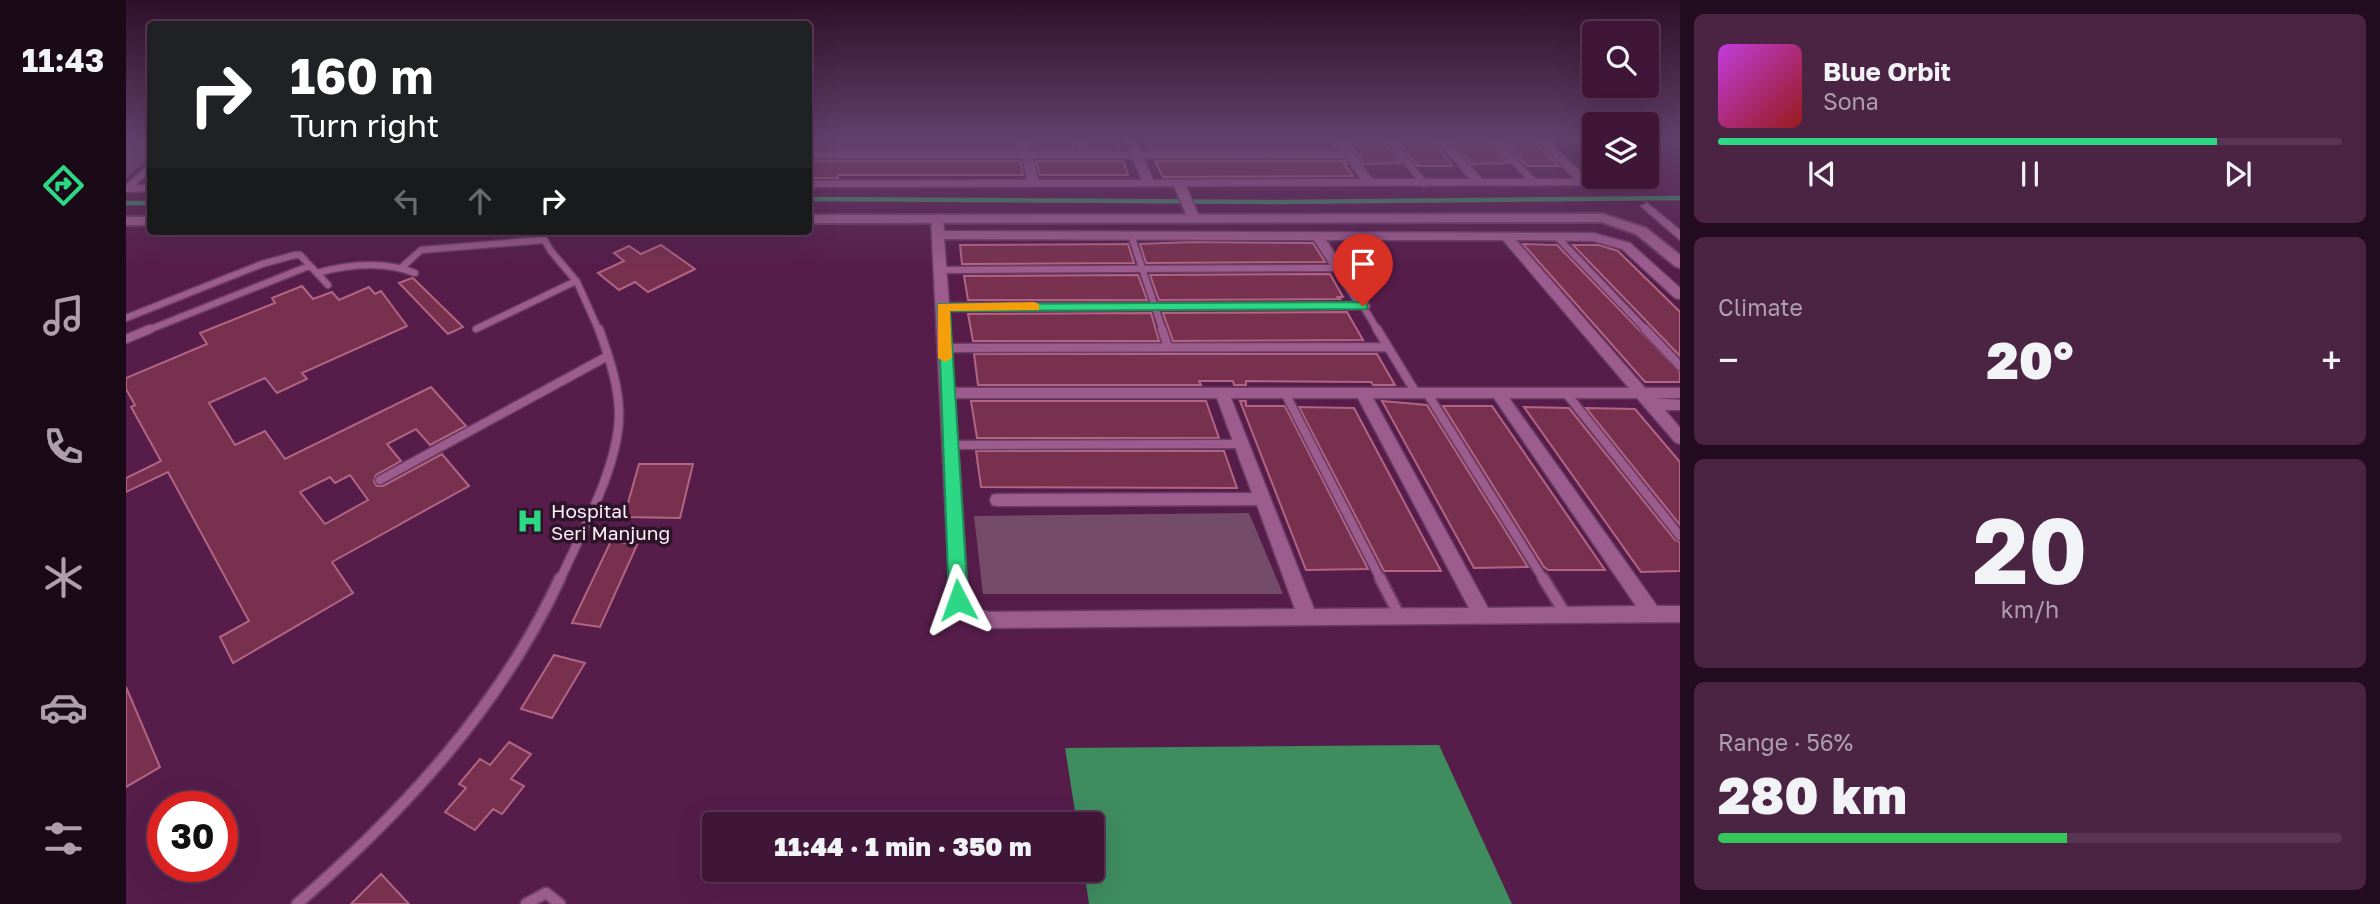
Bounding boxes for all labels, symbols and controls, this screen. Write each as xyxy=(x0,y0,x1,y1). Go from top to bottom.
map controls xyxy=(1582,21,1659,189)
button: search xyxy=(1582,21,1659,98)
text: 11:43 xyxy=(22,41,104,79)
text: 160 m xyxy=(290,46,433,105)
icon: right xyxy=(175,49,266,140)
text: Blue Orbit xyxy=(1823,56,1951,87)
text: Sona xyxy=(1823,87,1879,115)
text: Turn right xyxy=(290,106,439,144)
button: layers xyxy=(1582,112,1659,189)
icon: previous xyxy=(1803,155,1841,193)
icon: pause xyxy=(2011,155,2049,193)
icon: next xyxy=(2219,155,2257,193)
icon: directions xyxy=(39,161,88,210)
icon: left xyxy=(388,182,426,220)
icon: ahead xyxy=(461,182,499,220)
icon: right xyxy=(534,182,572,220)
pin xyxy=(1333,234,1393,306)
icon: arrive xyxy=(1344,245,1382,283)
icon: music xyxy=(39,291,88,340)
text: Climate xyxy=(1718,293,1803,321)
text: 20° xyxy=(1987,328,2073,390)
text: − xyxy=(1718,337,1739,382)
text: + xyxy=(2321,337,2342,382)
icon: phone xyxy=(39,422,88,471)
text: 20 xyxy=(1973,495,2087,604)
place label: Hospital Seri Manjung xyxy=(551,499,670,544)
hospital icon: Hospital Seri Manjung xyxy=(515,506,545,536)
icon: climate xyxy=(39,553,88,602)
position arrow xyxy=(921,563,995,637)
text: km/h xyxy=(2001,595,2059,623)
icon: car xyxy=(39,683,88,732)
text: Range · 56% xyxy=(1718,728,1853,756)
text: 280 km xyxy=(1718,763,1907,825)
speed limit sign: 30 xyxy=(147,791,238,882)
icon: filters xyxy=(39,814,88,863)
text: 11:44 · 1 min · 350 m xyxy=(774,831,1032,862)

